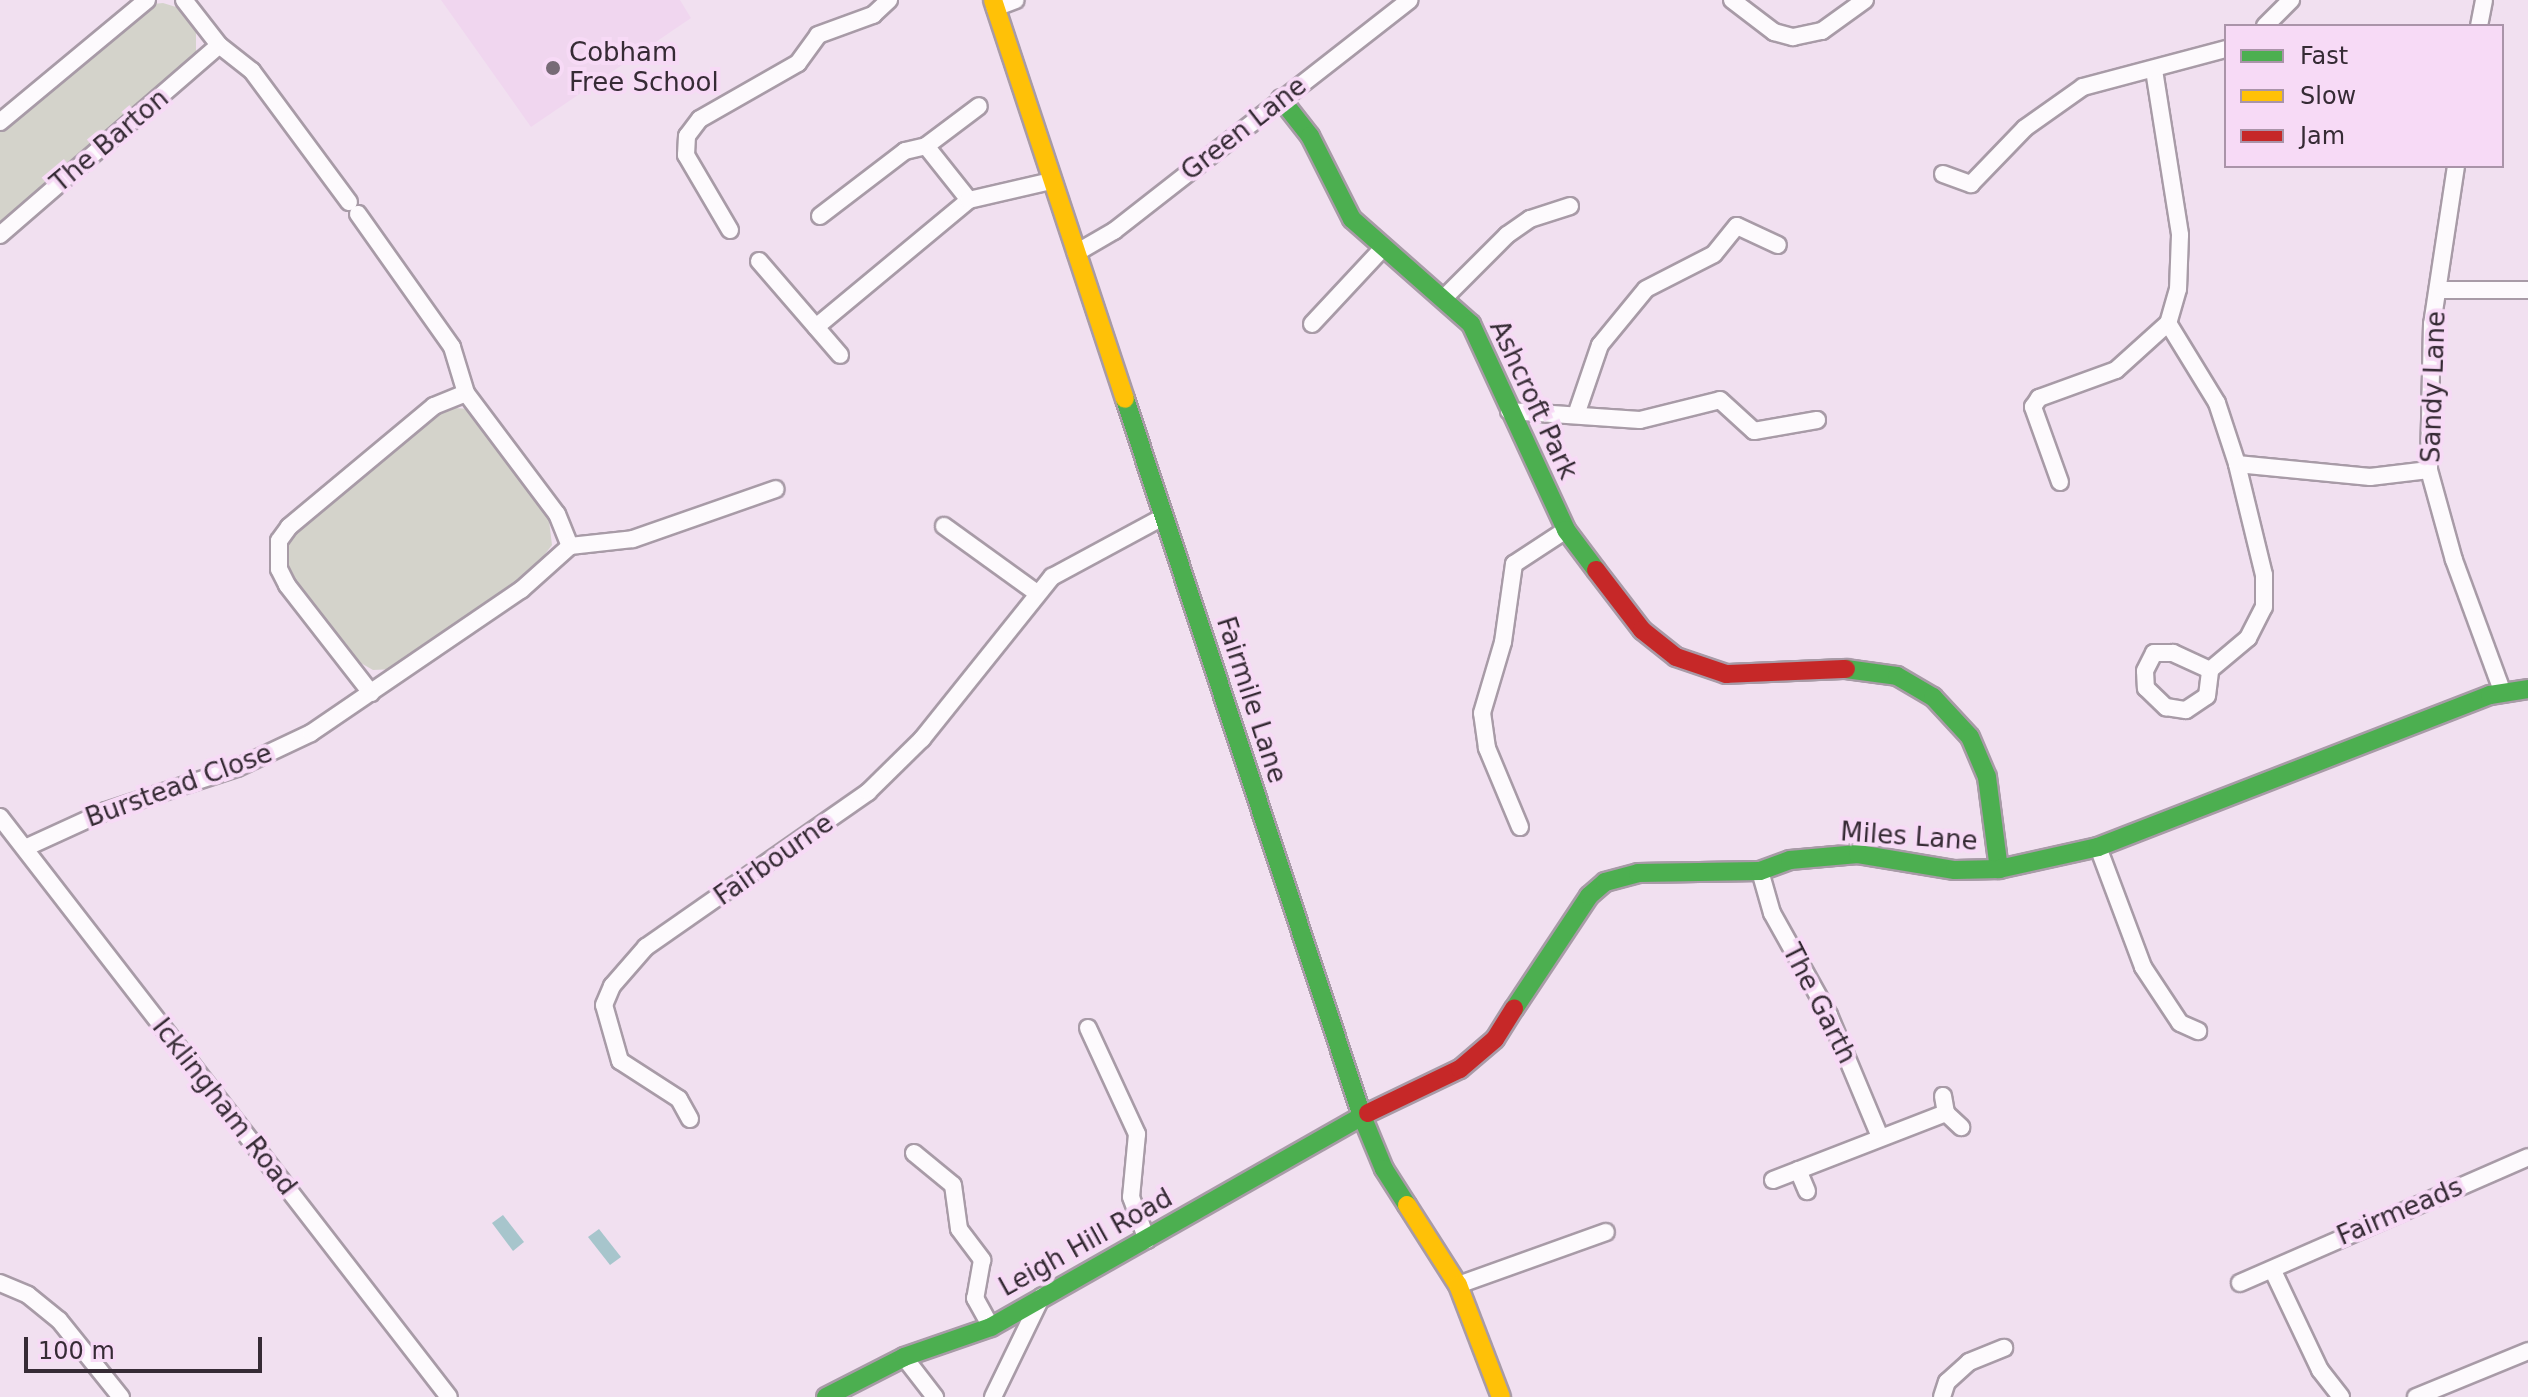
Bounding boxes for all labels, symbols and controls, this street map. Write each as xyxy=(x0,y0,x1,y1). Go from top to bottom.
legend xyxy=(2224,24,2504,168)
place label: Cobham Free School xyxy=(569,37,719,98)
text: Fast xyxy=(2300,42,2348,70)
marker: Cobham Free School xyxy=(544,59,562,77)
street label: Green Lane xyxy=(1175,71,1313,187)
text: Slow xyxy=(2300,82,2356,110)
street label: The Barton xyxy=(45,83,175,199)
text: Jam xyxy=(2300,122,2345,150)
street label: Sandy Lane xyxy=(2416,311,2452,463)
street label: Ashcroft Park xyxy=(1483,316,1583,484)
street label: Fairmile Lane xyxy=(1209,613,1293,787)
street label: Burstead Close xyxy=(81,738,277,834)
street label: Fairbourne xyxy=(709,808,839,912)
street label: Miles Lane xyxy=(1839,817,1979,857)
street label: The Garth xyxy=(1776,939,1862,1069)
street label: Icklingham Road xyxy=(145,1012,303,1202)
street label: Fairmeads xyxy=(2333,1172,2467,1252)
street label: Leigh Hill Road xyxy=(994,1183,1178,1303)
scale bar xyxy=(28,1321,266,1371)
text: 100 m xyxy=(38,1337,115,1365)

